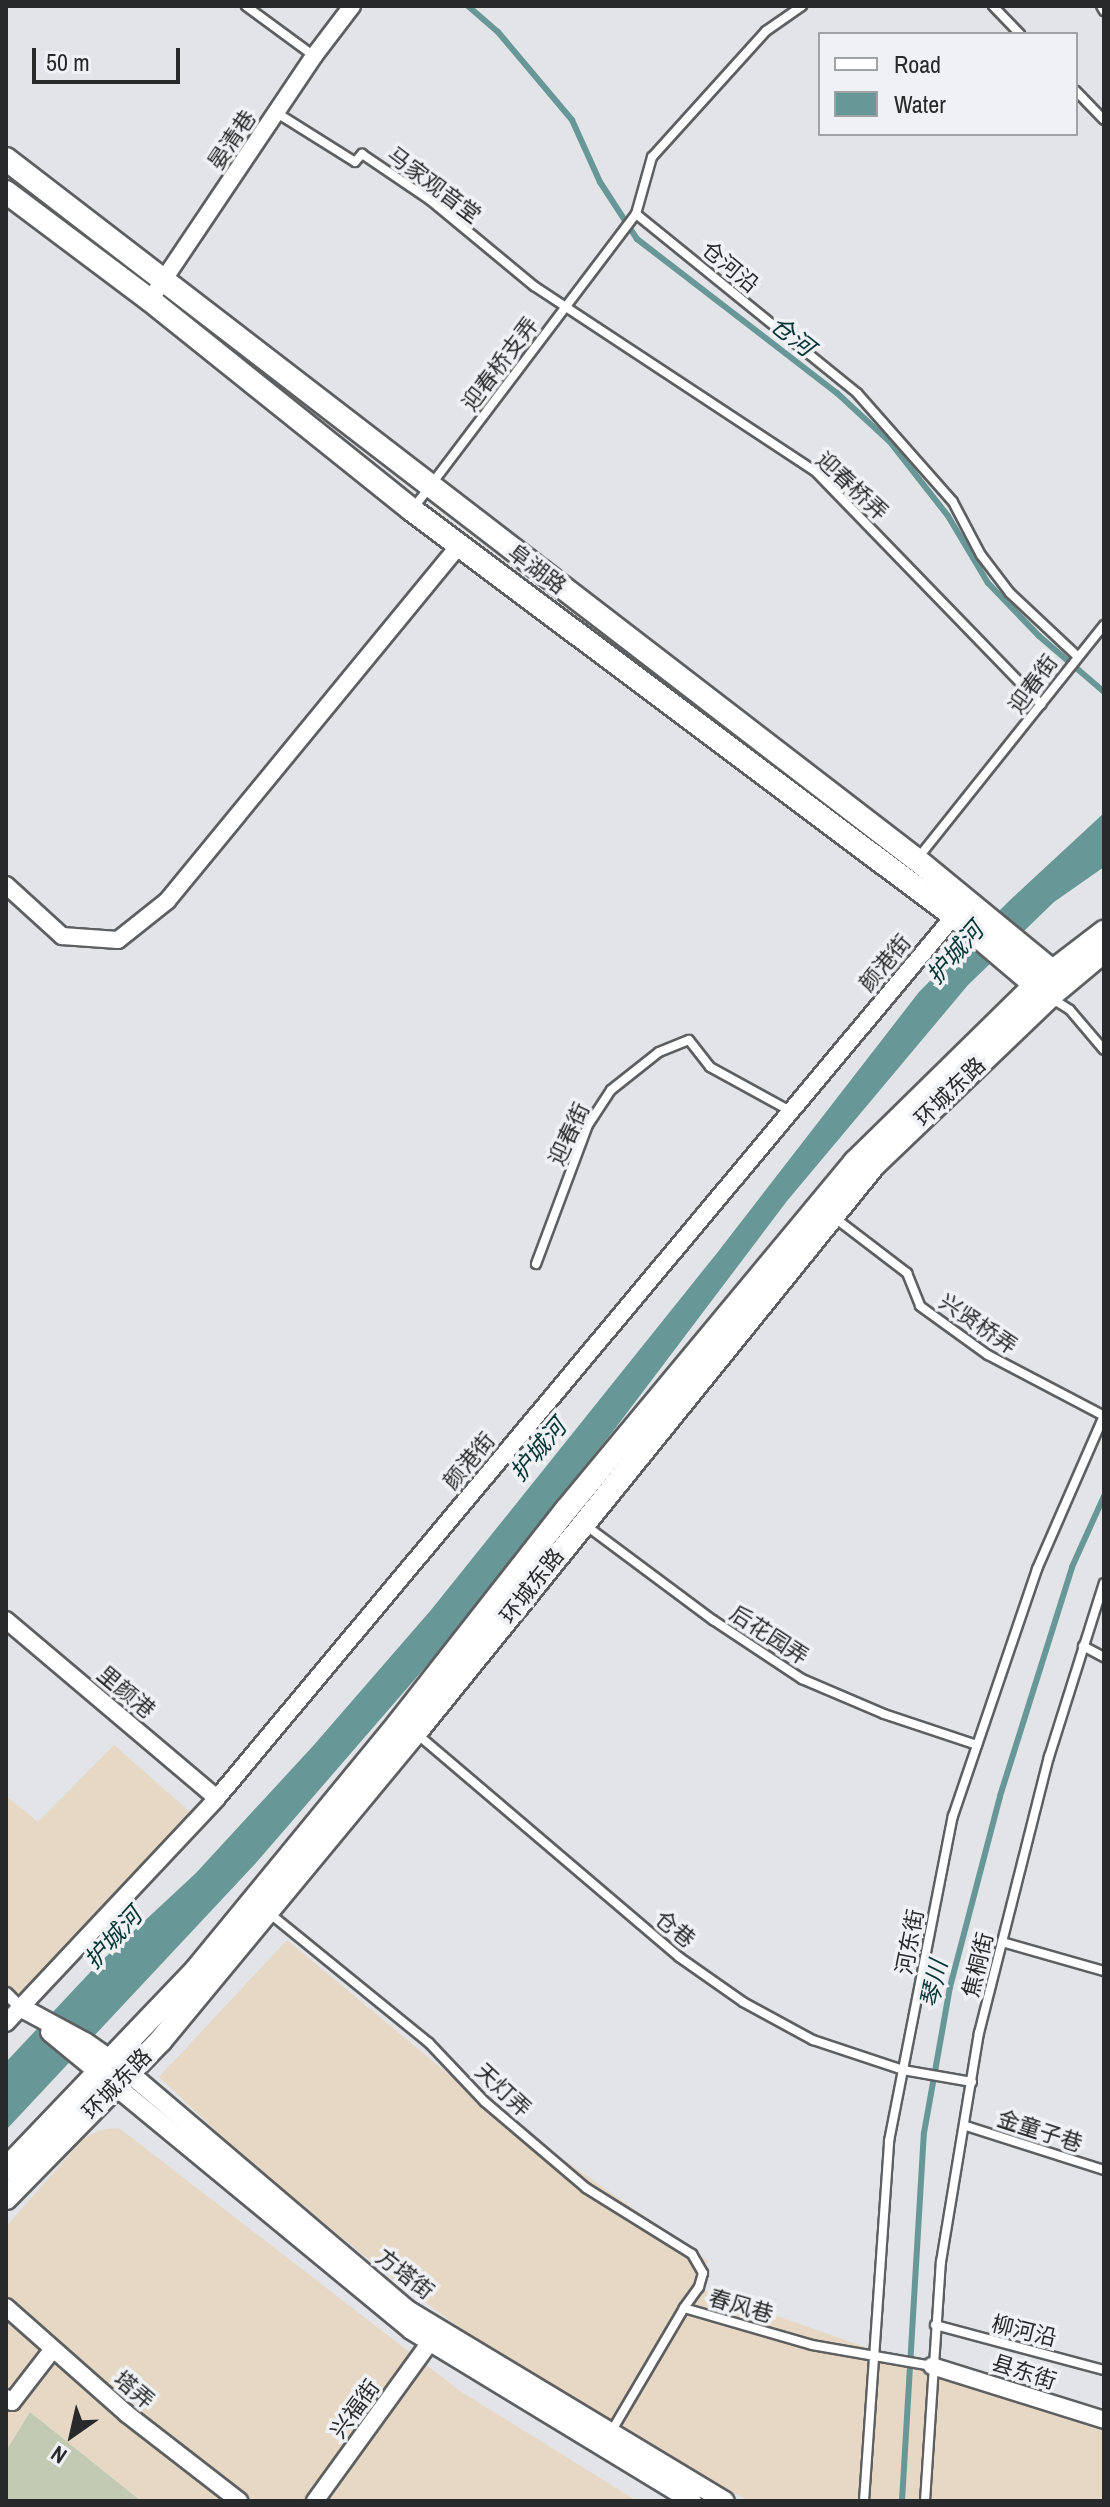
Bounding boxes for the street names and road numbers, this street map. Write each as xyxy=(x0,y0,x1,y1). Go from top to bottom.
street label: 晏清巷 xyxy=(203,105,261,175)
street label: 马家观音堂 xyxy=(382,141,486,229)
street label: 仓河沿 xyxy=(696,236,764,298)
street label: 迎春桥支弄 xyxy=(456,312,544,416)
street label: 迎春桥弄 xyxy=(811,446,893,526)
street label: 阜湖路 xyxy=(503,539,571,599)
street label: 迎春街 xyxy=(1003,650,1063,718)
street label: 颜港街 xyxy=(854,929,916,997)
street label: 环城东路 xyxy=(909,1052,991,1132)
street label: 迎春街 xyxy=(543,1099,595,1169)
street label: 兴贤桥弄 xyxy=(934,1288,1022,1360)
street label: 颜港街 xyxy=(438,1427,500,1495)
street label: 环城东路 xyxy=(495,1543,569,1629)
street label: 后花园弄 xyxy=(725,1600,813,1670)
street label: 里颜港 xyxy=(92,1661,160,1723)
street label: 仓巷 xyxy=(650,1905,700,1953)
street label: 河东街 xyxy=(891,1907,929,1977)
street label: 焦桐街 xyxy=(957,1930,999,2000)
street label: 环城东路 xyxy=(77,2043,157,2125)
street label: 天灯弄 xyxy=(470,2058,536,2122)
street label: 金童子巷 xyxy=(994,2105,1086,2157)
street label: 方塔街 xyxy=(371,2243,439,2305)
street label: 春风巷 xyxy=(706,2284,776,2328)
street label: 柳河沿 xyxy=(989,2310,1059,2352)
street label: 县东街 xyxy=(989,2349,1059,2395)
street label: 塔弄 xyxy=(109,2366,159,2414)
street label: 兴福街 xyxy=(325,2375,385,2443)

